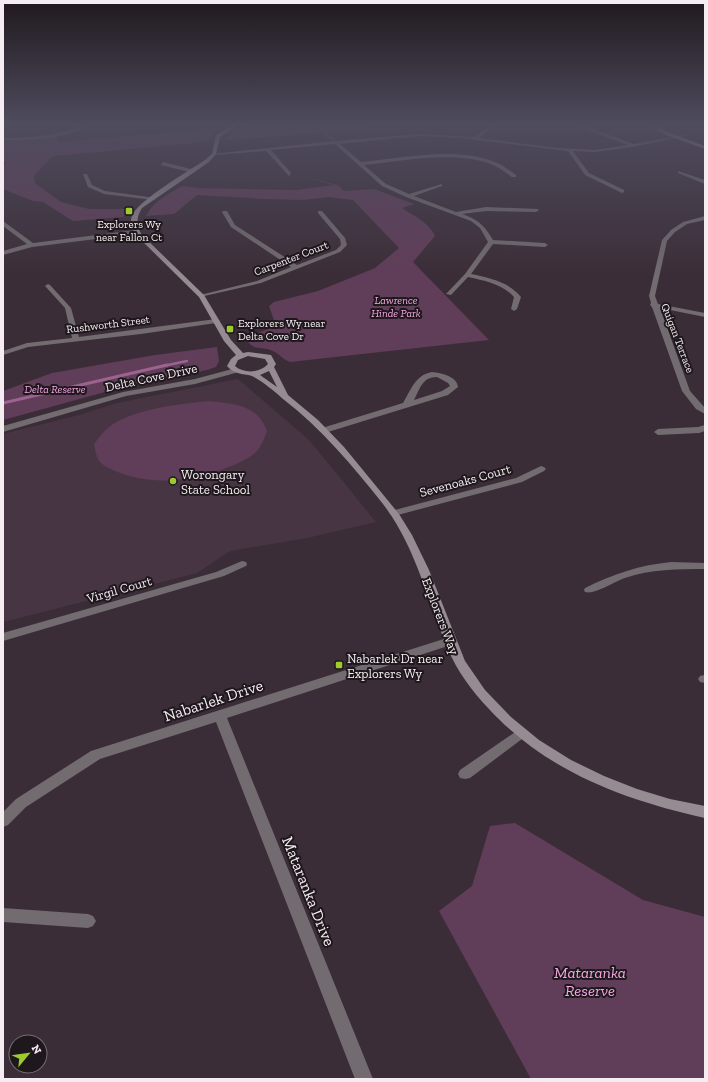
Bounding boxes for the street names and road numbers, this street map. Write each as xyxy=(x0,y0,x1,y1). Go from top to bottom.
street label: Carpenter Court xyxy=(252,238,331,279)
street label: Quigan Terrace xyxy=(658,302,697,375)
street label: Rushworth Street xyxy=(66,313,151,336)
street label: Delta Cove Drive xyxy=(104,360,198,395)
street label: Sevenoaks Court xyxy=(418,461,513,500)
street label: Virgil Court xyxy=(84,573,154,606)
street label: Explorers Way xyxy=(419,576,462,657)
street label: Nabarlek Drive xyxy=(161,675,265,725)
street label: Mataranka Drive xyxy=(278,834,339,949)

